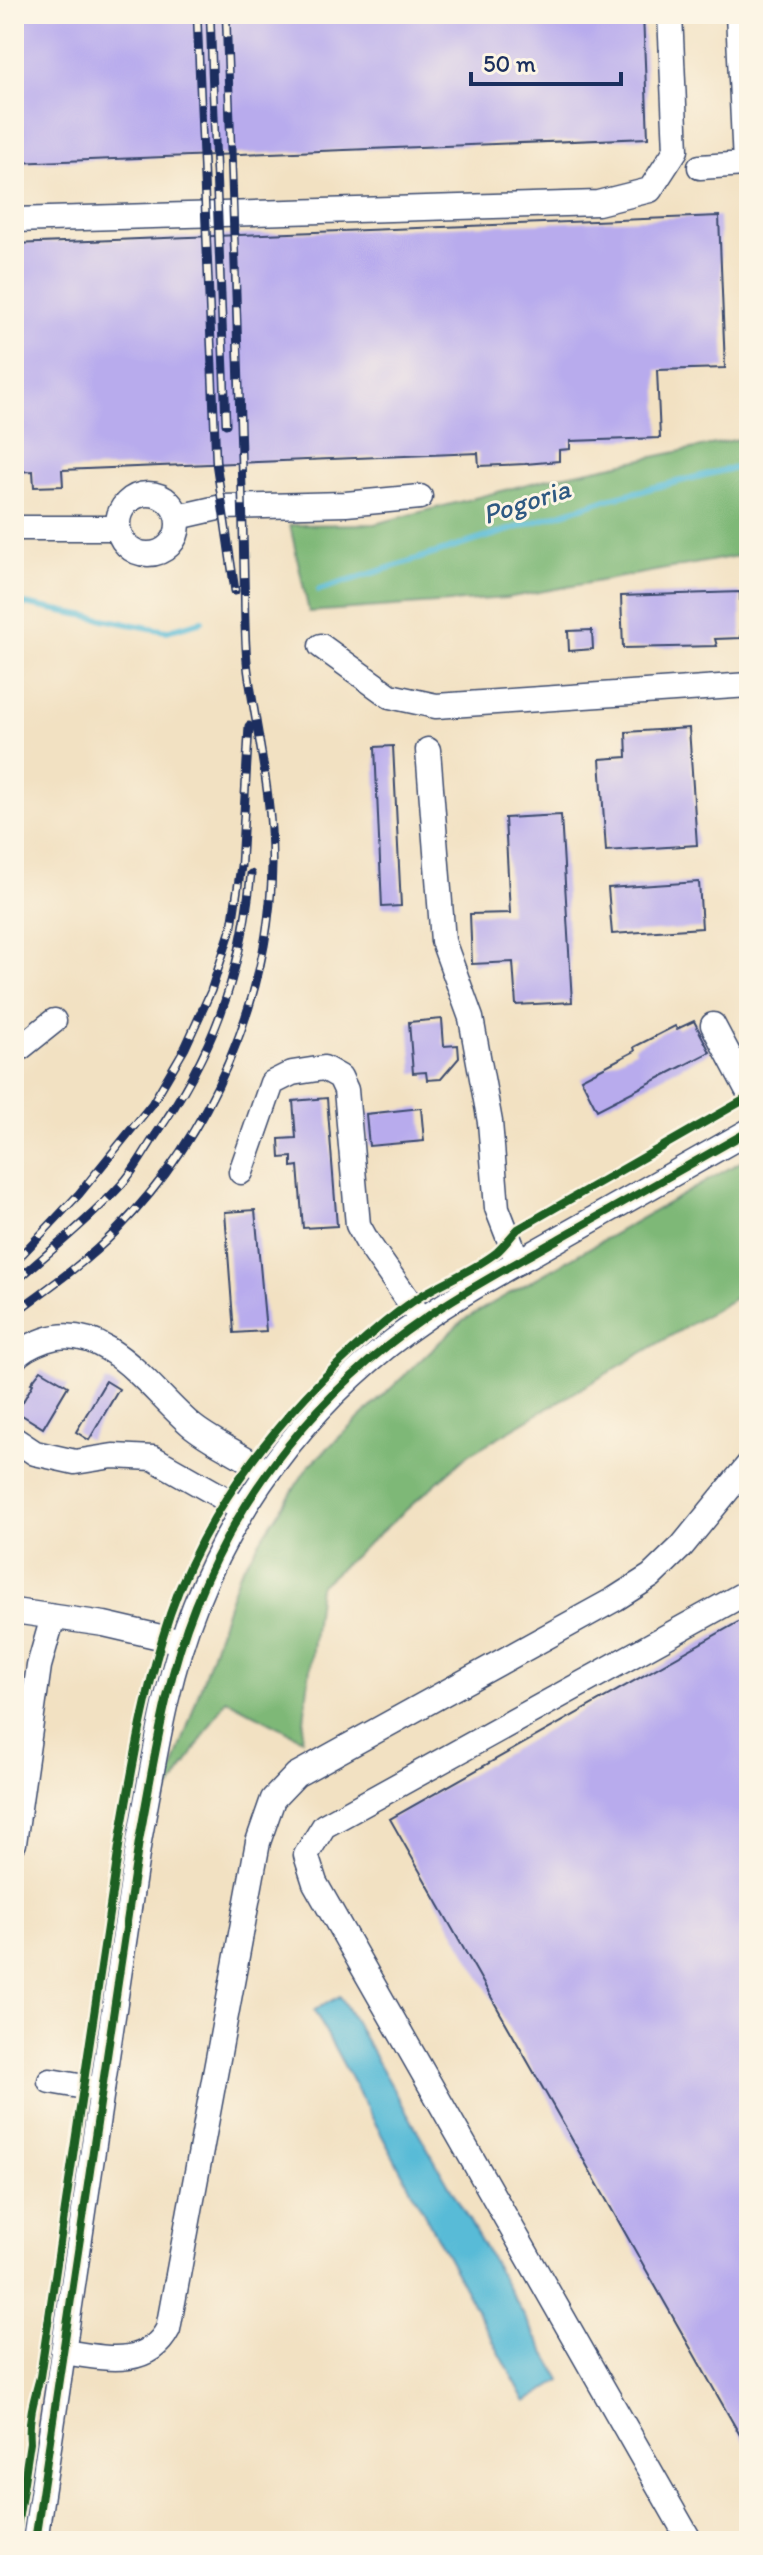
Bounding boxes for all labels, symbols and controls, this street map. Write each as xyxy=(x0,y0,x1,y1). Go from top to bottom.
scale bar xyxy=(471,36,621,86)
text: 50 m xyxy=(483,49,536,78)
water label: Pogoria xyxy=(478,471,575,531)

